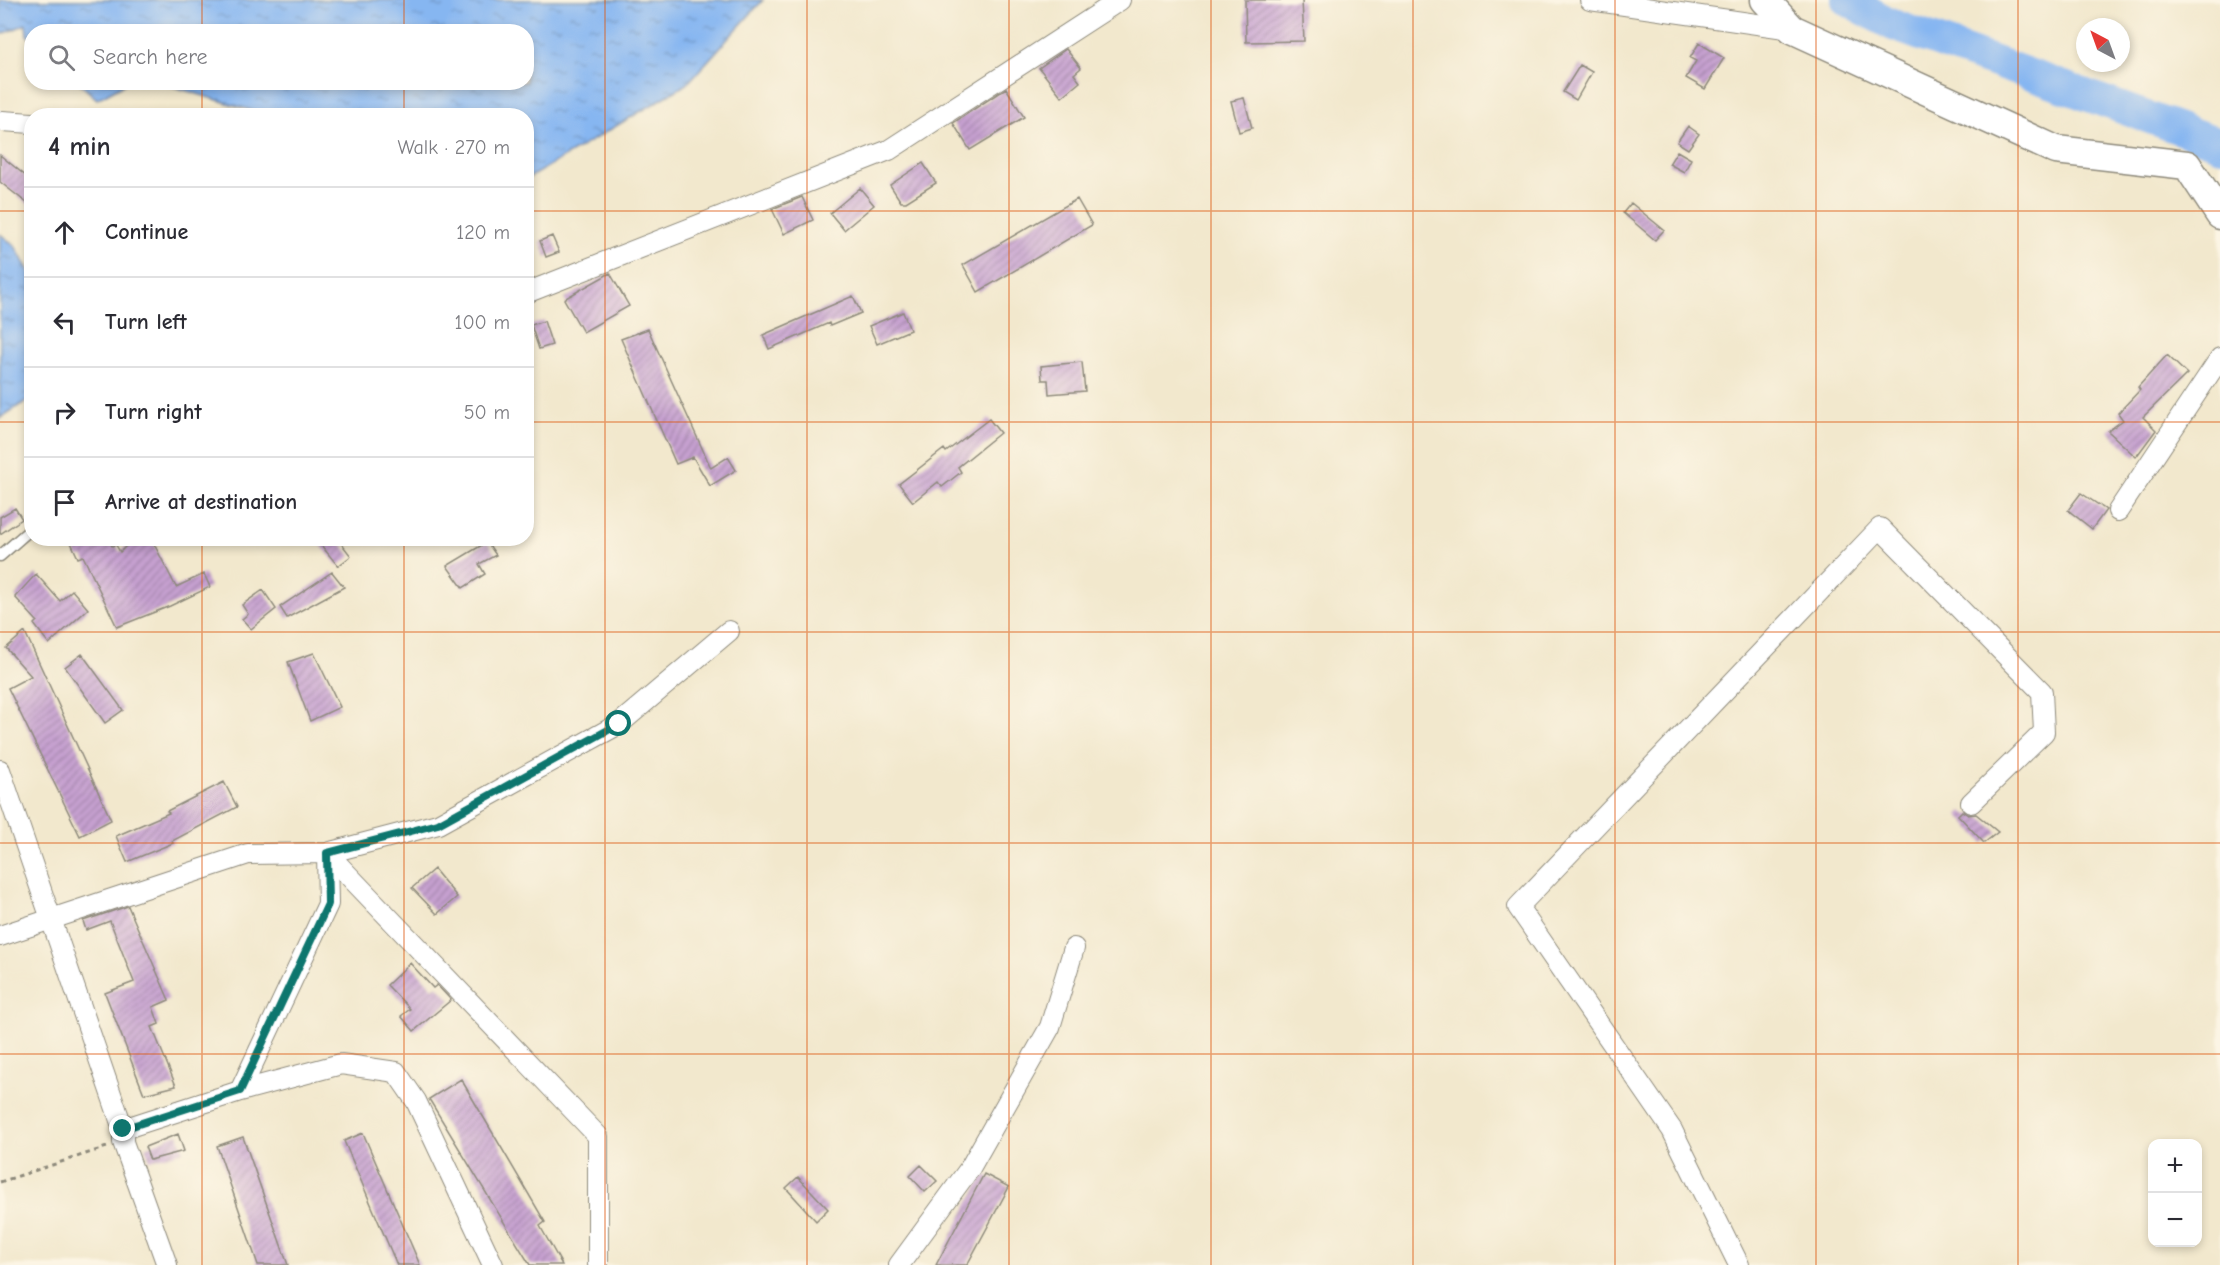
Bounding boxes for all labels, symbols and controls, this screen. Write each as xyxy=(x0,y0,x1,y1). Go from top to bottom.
north arrow xyxy=(2076,18,2130,72)
search box xyxy=(24,24,534,90)
icon: search xyxy=(45,41,78,74)
text: Search here xyxy=(93,44,208,70)
text: 4 min xyxy=(48,132,111,162)
text: Walk · 270 m xyxy=(397,136,510,159)
icon: ahead xyxy=(48,216,81,249)
text: Continue xyxy=(105,219,188,245)
text: 120 m xyxy=(456,221,510,244)
icon: left xyxy=(48,306,81,339)
text: Turn left xyxy=(105,309,187,335)
text: 100 m xyxy=(455,311,510,334)
icon: right xyxy=(48,396,81,429)
text: Turn right xyxy=(105,399,202,425)
text: 50 m xyxy=(464,401,510,424)
icon: arrive xyxy=(48,486,81,519)
text: Arrive at destination xyxy=(105,489,297,515)
route start xyxy=(605,710,631,736)
route end xyxy=(109,1115,135,1141)
map controls xyxy=(2148,1139,2202,1247)
button: + xyxy=(2148,1139,2202,1193)
button: − xyxy=(2148,1193,2202,1247)

